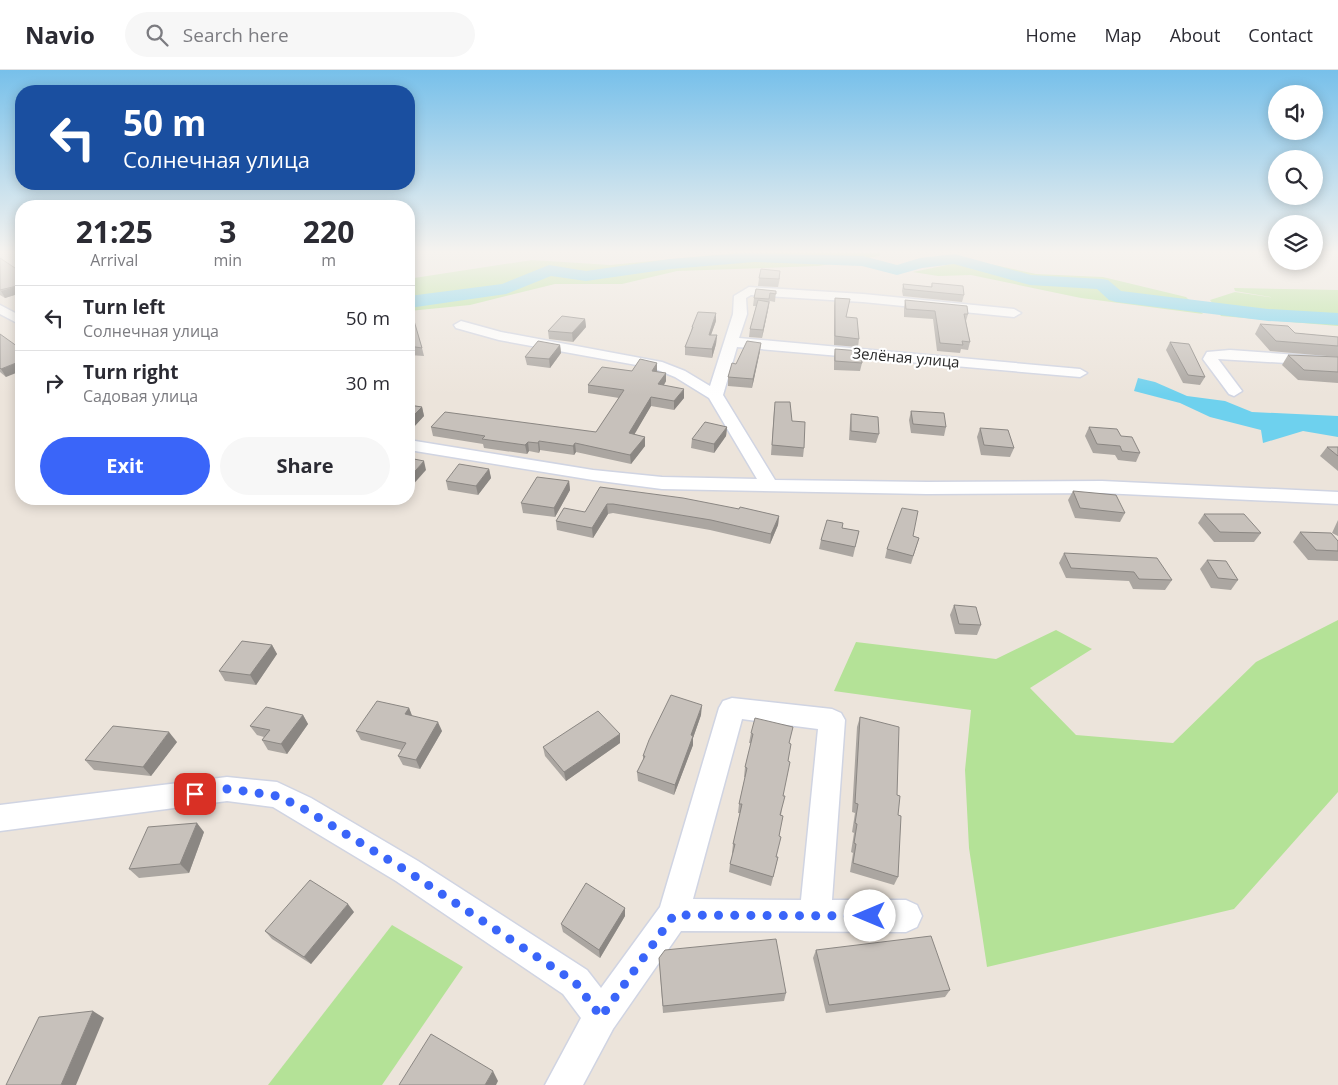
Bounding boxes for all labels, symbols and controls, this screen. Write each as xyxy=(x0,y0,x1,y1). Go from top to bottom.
search box xyxy=(125,12,475,57)
text: Navio xyxy=(25,18,95,51)
icon: search xyxy=(143,21,171,49)
text: Search here xyxy=(183,22,289,48)
text: Home xyxy=(1026,23,1076,47)
text: Map xyxy=(1104,23,1142,47)
text: About xyxy=(1170,23,1220,47)
text: Contact xyxy=(1248,23,1313,47)
map controls xyxy=(1268,85,1323,270)
button: sound xyxy=(1268,85,1323,140)
text: 50 m xyxy=(123,99,206,146)
icon: left xyxy=(40,105,105,170)
text: Солнечная улица xyxy=(123,144,310,174)
button: search xyxy=(1268,150,1323,205)
text: 21:25 xyxy=(76,211,153,252)
text: 3 xyxy=(219,211,236,252)
text: 220 xyxy=(303,211,354,252)
button: layers xyxy=(1268,215,1323,270)
text: Arrival xyxy=(90,249,138,271)
text: min xyxy=(214,249,242,271)
text: m xyxy=(321,249,336,271)
text: Turn left xyxy=(83,294,165,320)
icon: left xyxy=(40,304,68,332)
text: 50 m xyxy=(346,305,390,331)
text: Солнечная улица xyxy=(83,320,219,342)
street label: Зелёная улица xyxy=(852,342,961,372)
text: Turn right xyxy=(83,359,178,385)
icon: right xyxy=(40,369,68,397)
text: 30 m xyxy=(346,370,390,396)
text: Садовая улица xyxy=(83,385,198,407)
button: Exit xyxy=(40,437,210,495)
button: Share xyxy=(220,437,390,495)
pin xyxy=(174,773,216,815)
icon: arrive xyxy=(181,780,209,808)
position arrow xyxy=(843,889,895,941)

